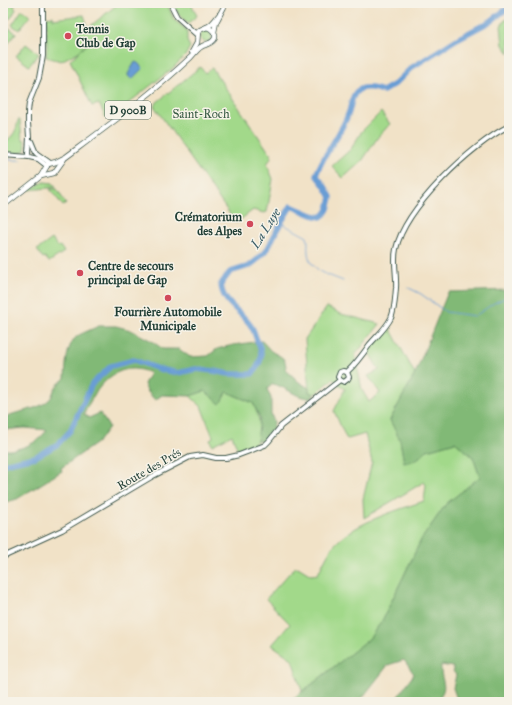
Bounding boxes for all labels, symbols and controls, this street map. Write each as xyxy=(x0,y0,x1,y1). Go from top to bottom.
place label: Tennis Club de Gap xyxy=(75,22,136,51)
marker: Tennis Club de Gap xyxy=(63,31,73,41)
road number: D 900B xyxy=(105,101,151,119)
park label: Saint-Roch xyxy=(172,107,230,121)
water label: La Luye xyxy=(247,204,285,252)
place label: Crématorium des Alpes xyxy=(175,210,243,239)
marker: Crématorium des Alpes xyxy=(245,219,255,229)
place label: Centre de secours principal de Gap xyxy=(87,259,174,288)
marker: Centre de secours principal de Gap xyxy=(75,268,85,278)
marker: Fourrière Automobile Municipale xyxy=(163,293,173,303)
place label: Fourrière Automobile Municipale xyxy=(114,305,222,334)
street label: Route des Prés xyxy=(115,445,183,493)

